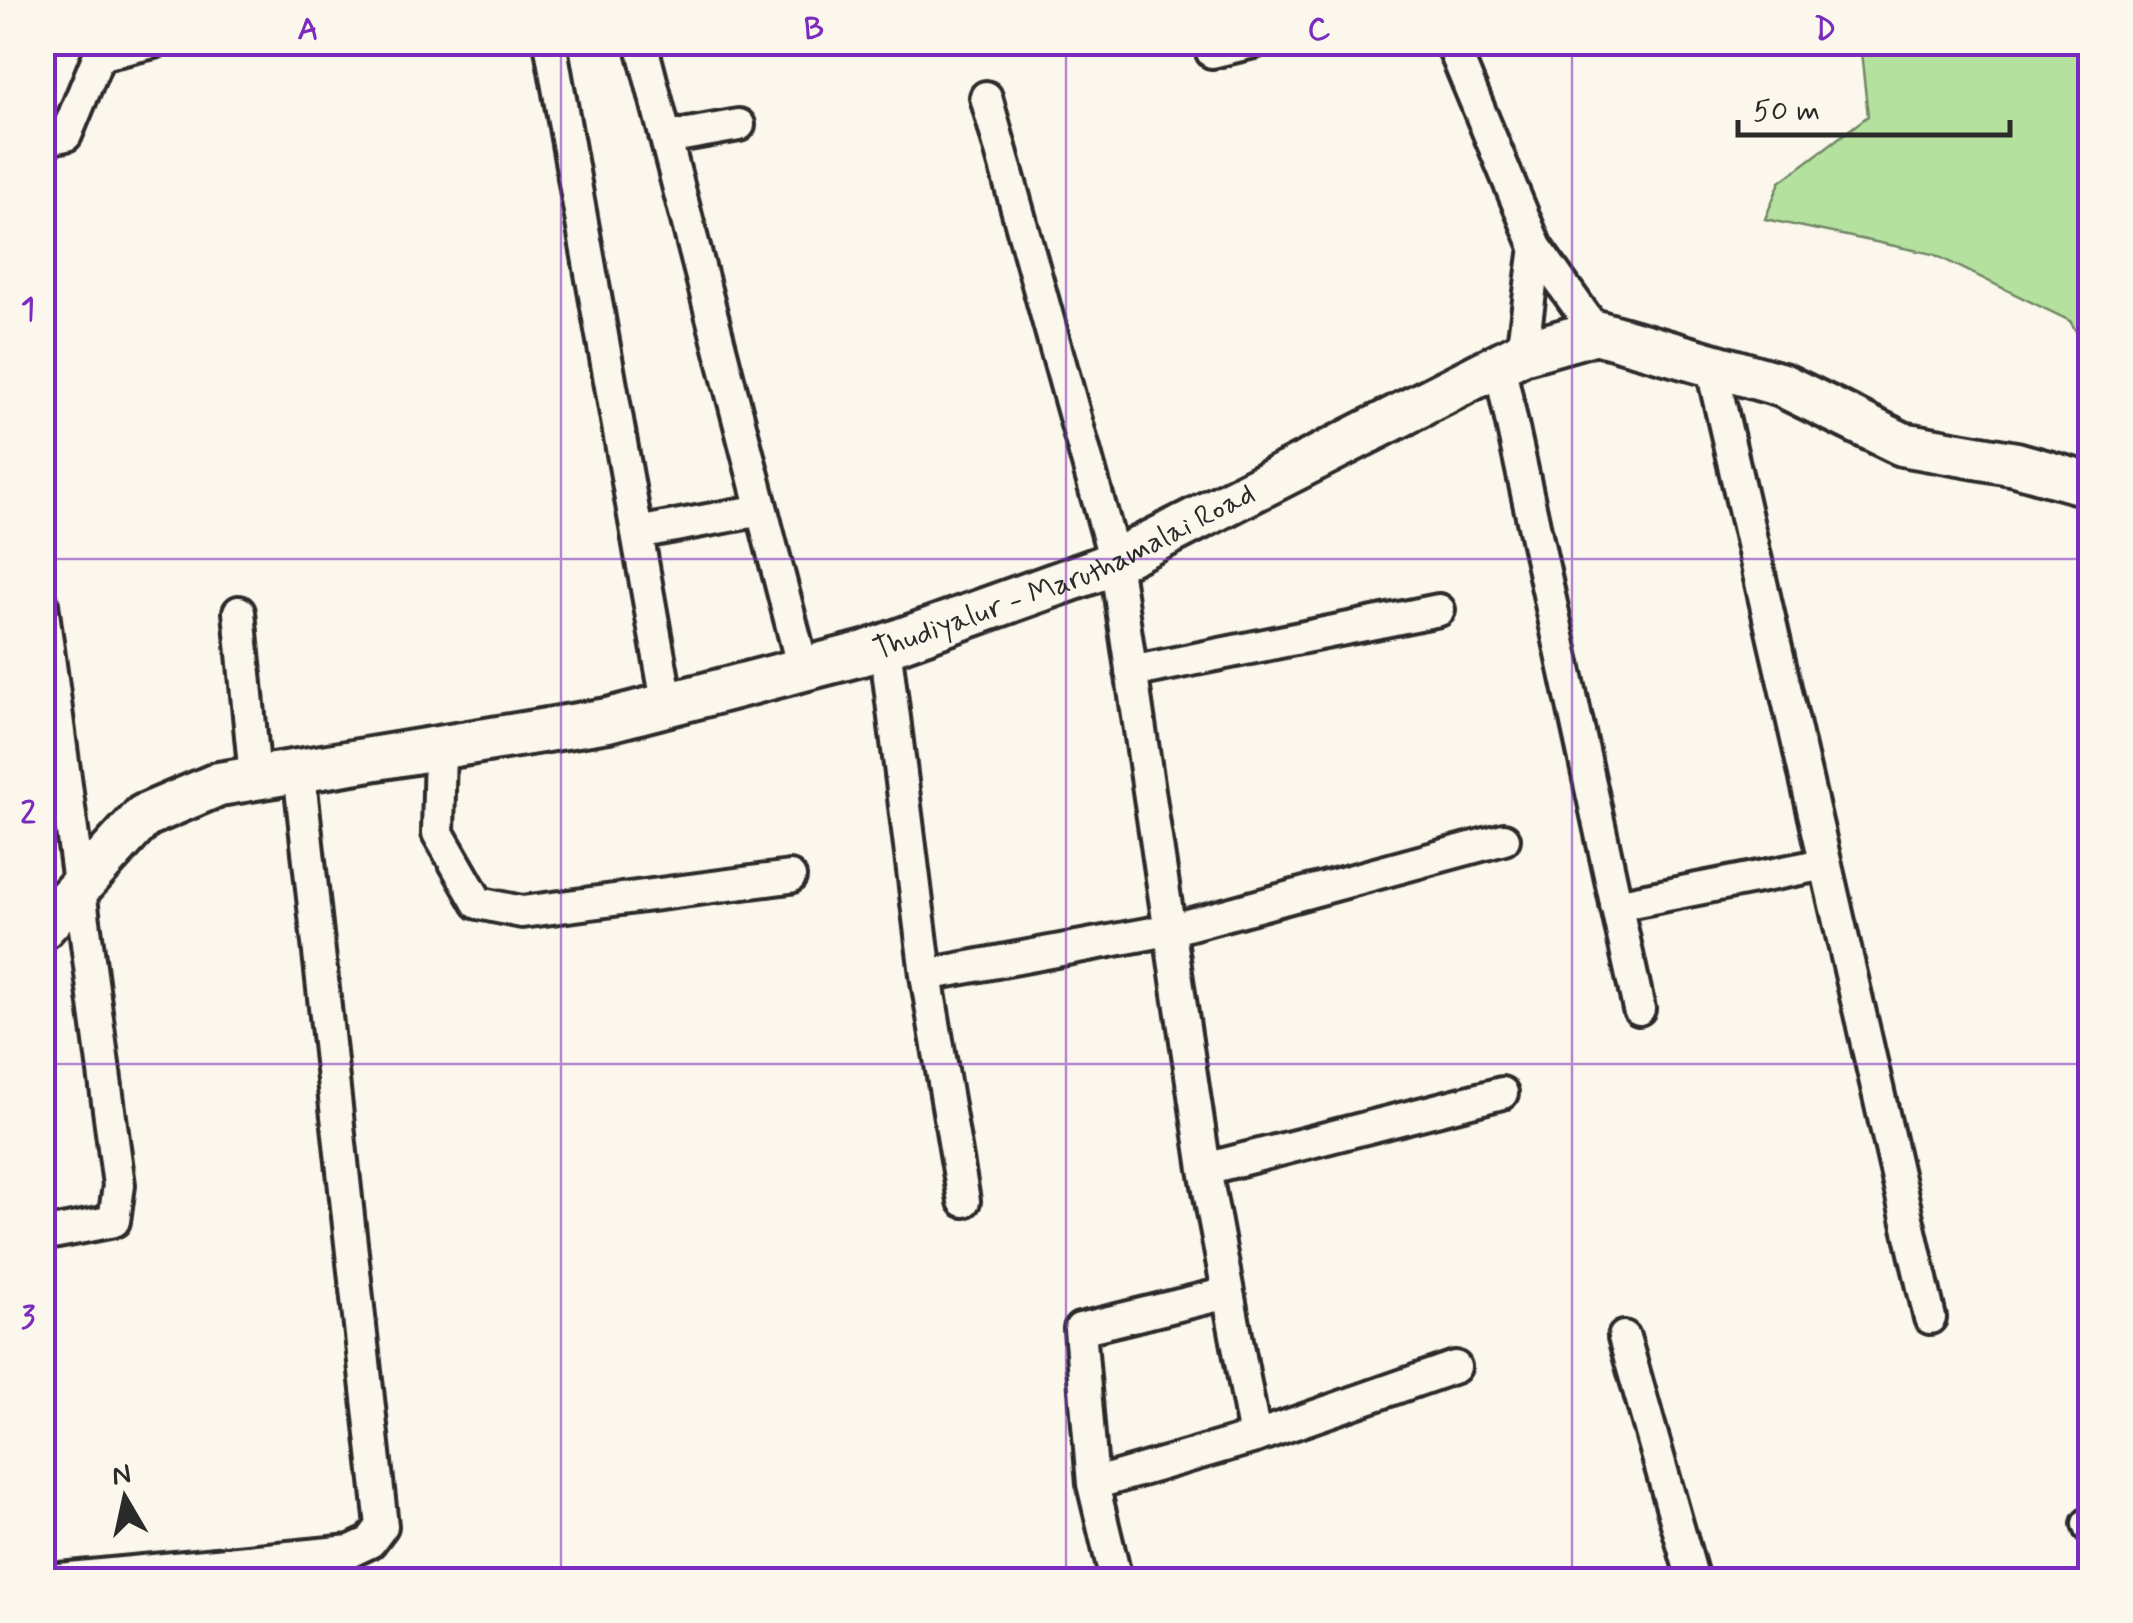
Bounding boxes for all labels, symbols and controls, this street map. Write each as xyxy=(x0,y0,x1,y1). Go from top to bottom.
text: A xyxy=(298,9,318,51)
text: B xyxy=(804,9,824,51)
text: C xyxy=(1308,9,1331,51)
text: D xyxy=(1814,9,1836,51)
scale bar xyxy=(1738,75,2010,137)
text: 50 m xyxy=(1753,92,1820,131)
text: 1 xyxy=(21,289,35,331)
street label: Thudiyalur - Maruthamalai Road xyxy=(868,475,1262,669)
text: 2 xyxy=(20,793,36,835)
text: 3 xyxy=(21,1297,36,1339)
north arrow xyxy=(75,1448,175,1548)
text: N xyxy=(109,1456,134,1496)

